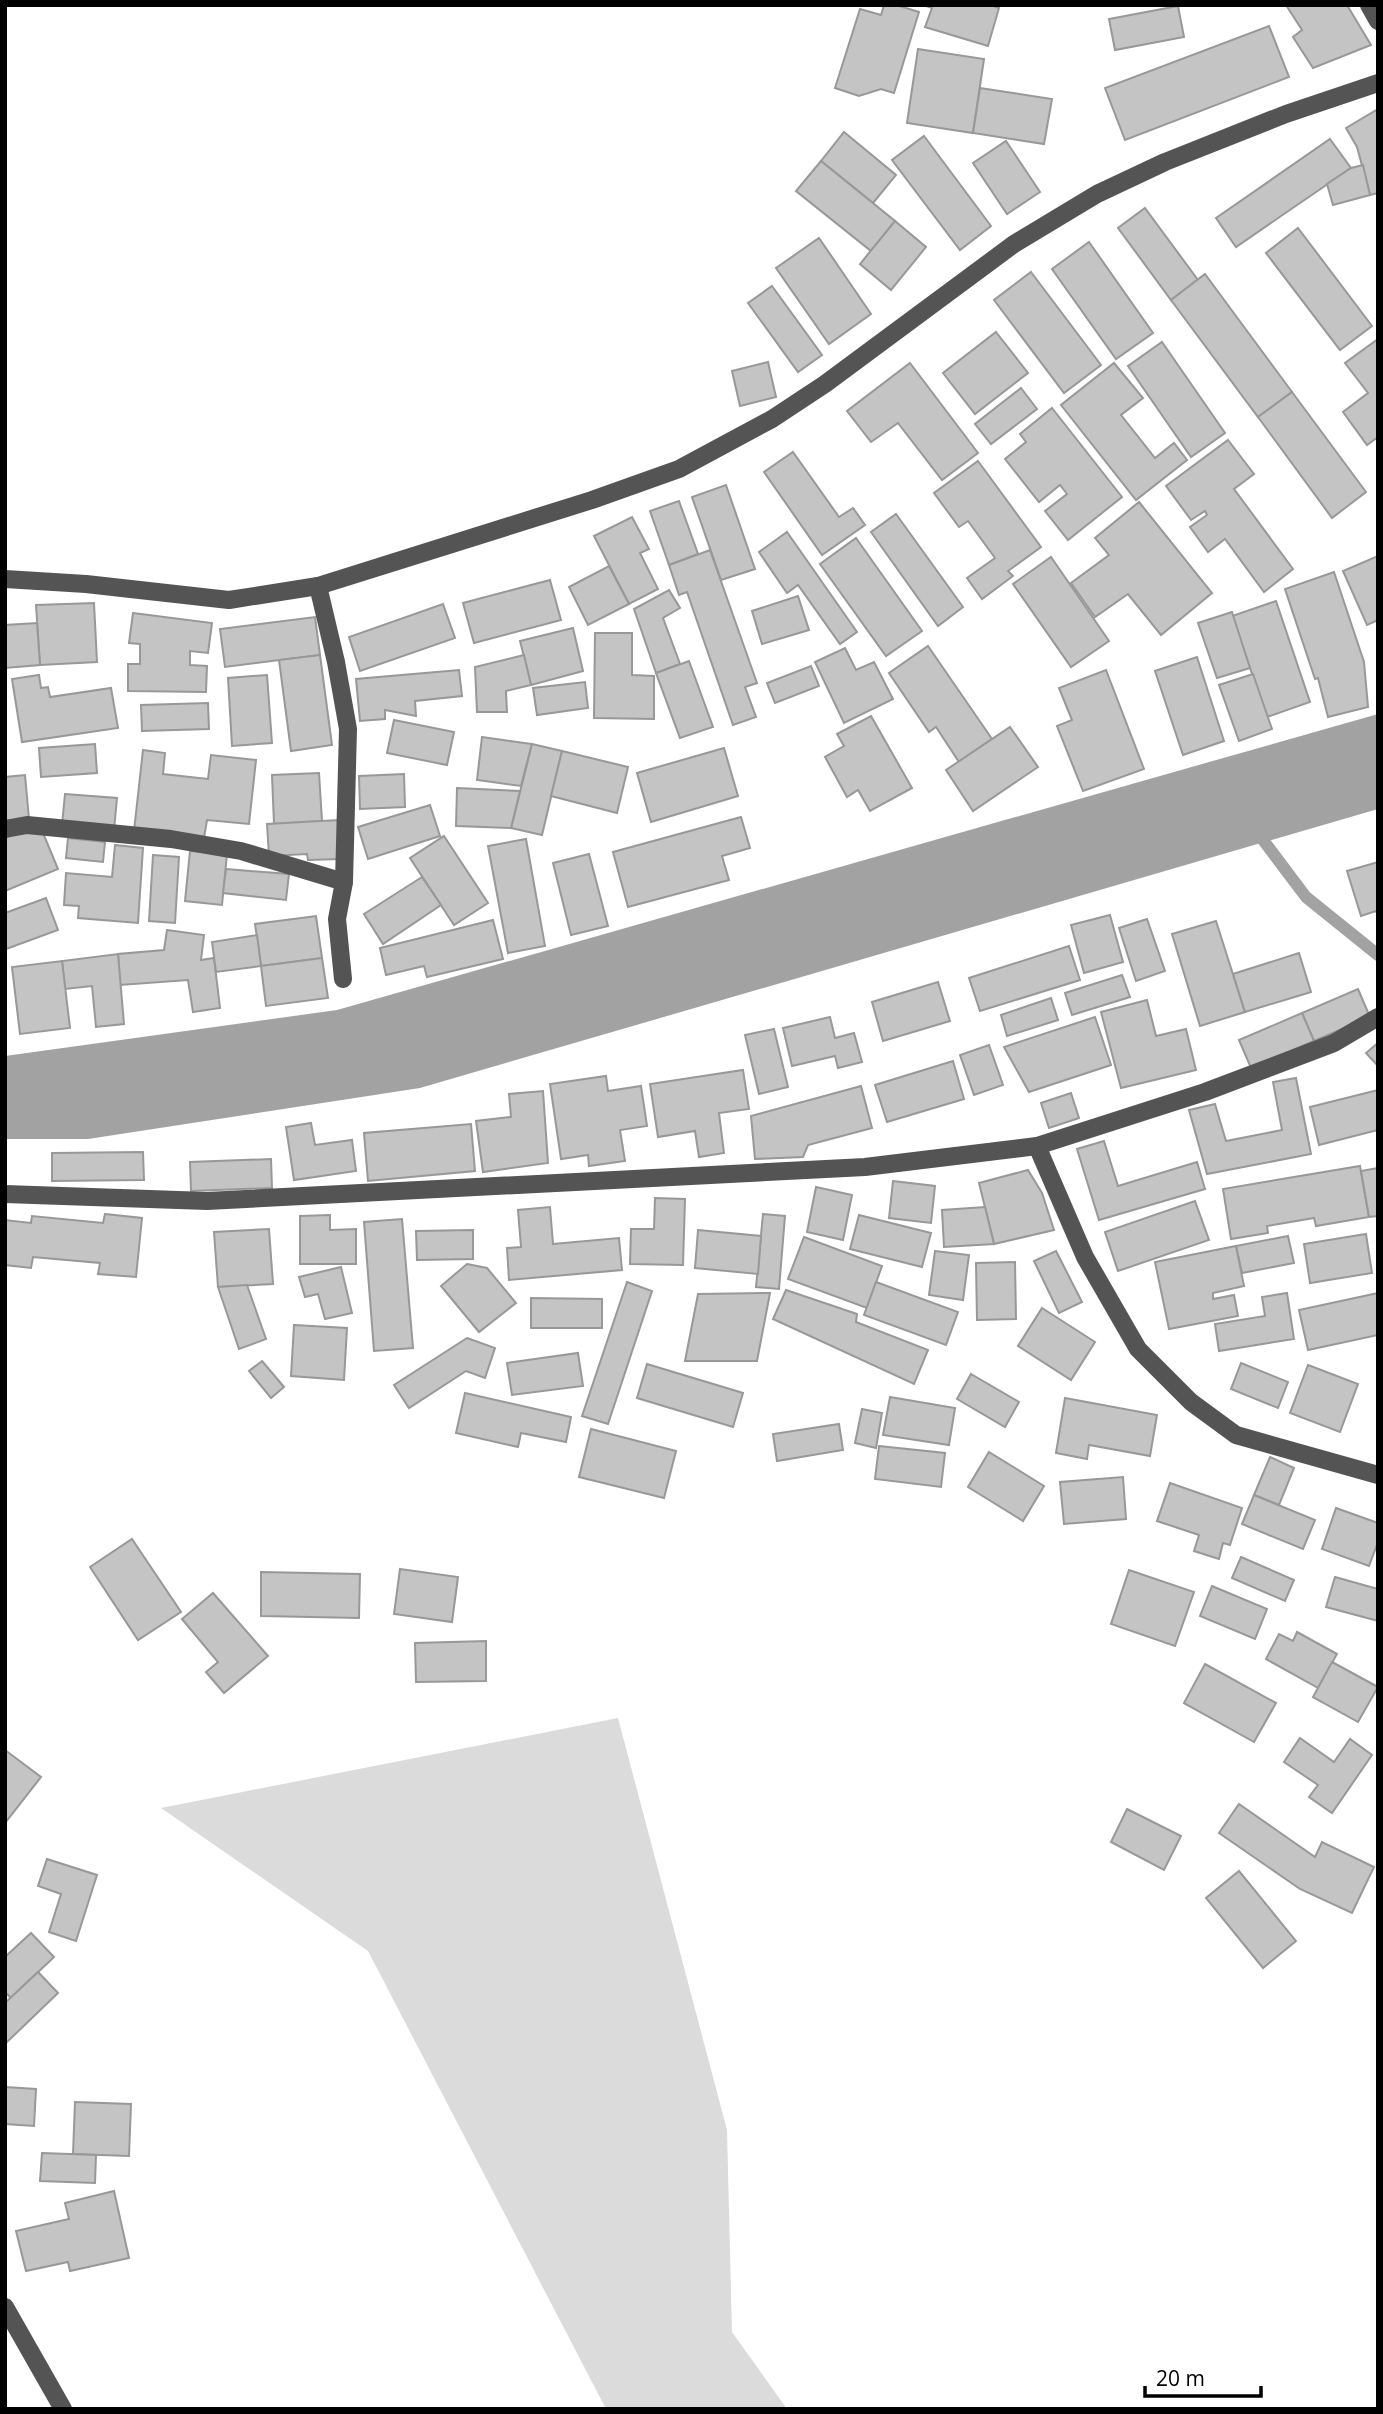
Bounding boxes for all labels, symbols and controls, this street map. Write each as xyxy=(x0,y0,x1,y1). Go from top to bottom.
scale bar xyxy=(1145,2354,1260,2398)
text: 20 m xyxy=(1156,2364,1205,2392)

